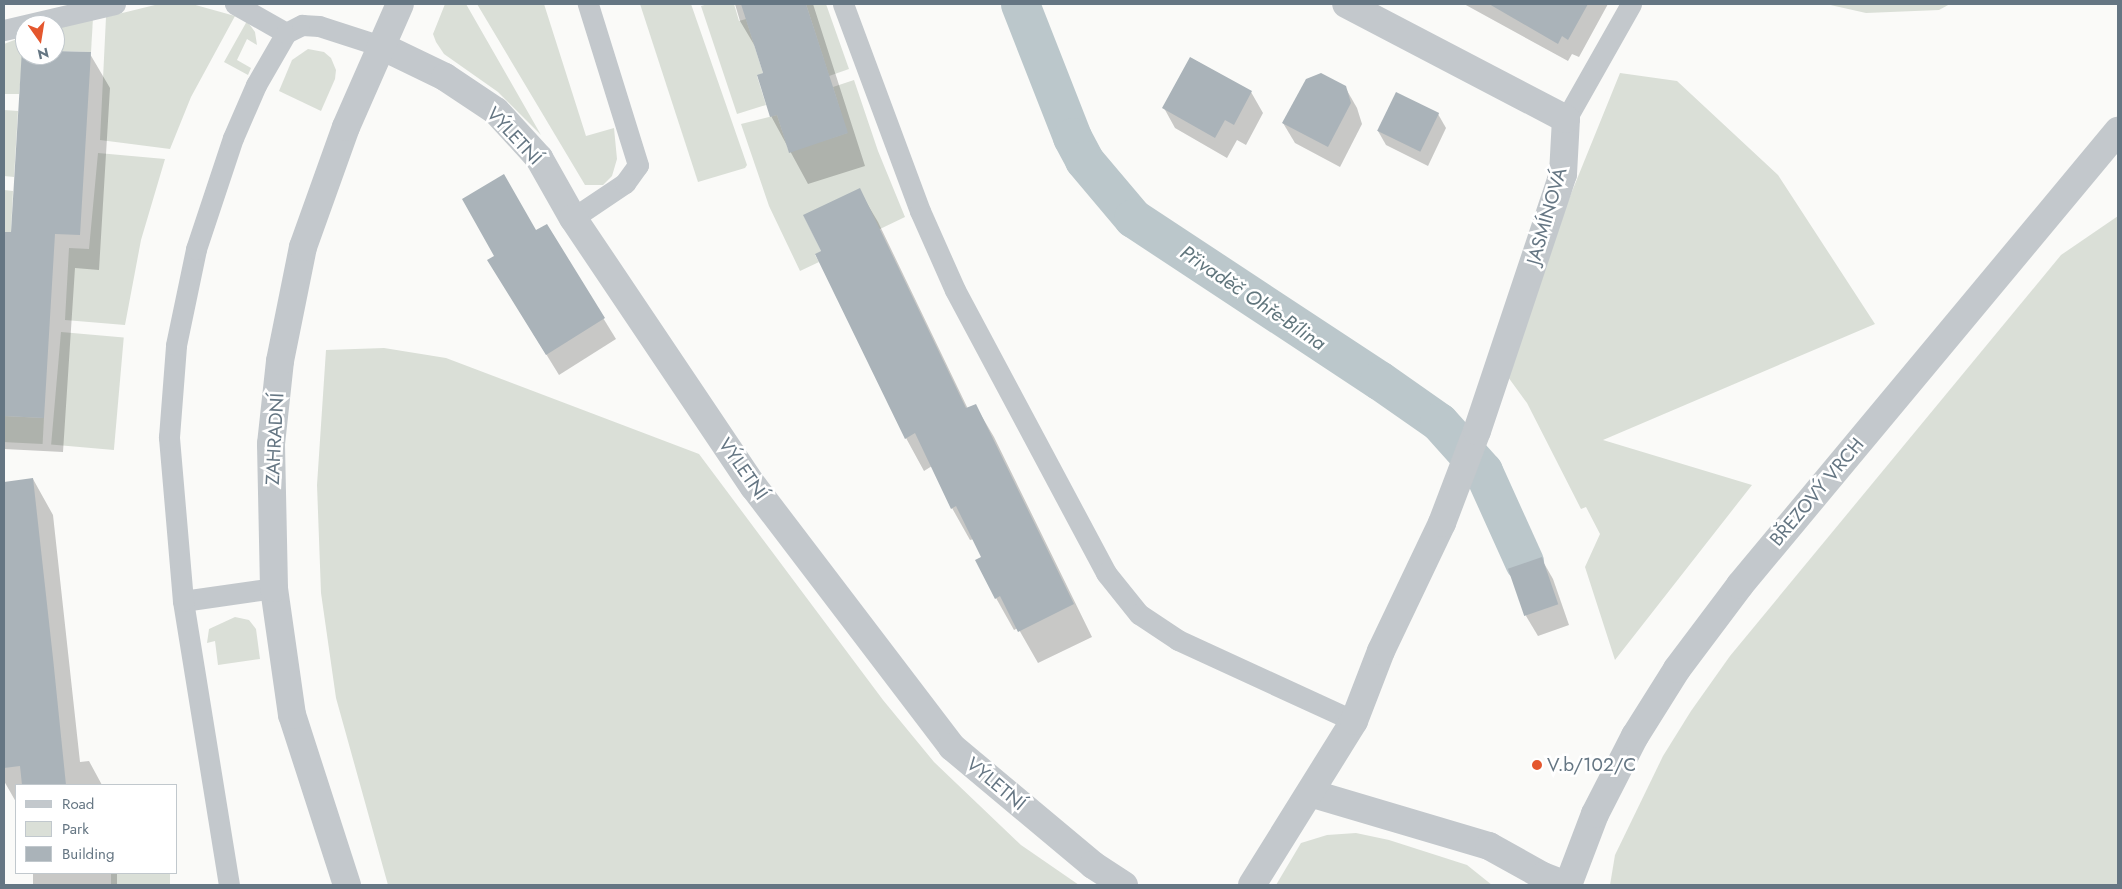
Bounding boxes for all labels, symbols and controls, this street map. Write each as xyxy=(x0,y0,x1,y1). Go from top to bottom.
north arrow xyxy=(15,15,65,65)
text: N xyxy=(35,43,51,65)
street label: VÝLETNÍ xyxy=(482,102,546,170)
street label: JASMÍNOVÁ xyxy=(1522,165,1572,267)
water label: Přivaděč Ohře-Bílina xyxy=(1176,240,1330,356)
street label: ZAHRADNÍ xyxy=(261,392,289,486)
street label: BŘEZOVÝ VRCH xyxy=(1765,433,1869,551)
street label: VÝLETNÍ xyxy=(713,434,773,504)
street label: VÝLETNÍ xyxy=(962,753,1030,815)
place label: V.b/102/C xyxy=(1547,754,1636,776)
marker: V.b/102/C xyxy=(1531,759,1543,771)
legend xyxy=(15,784,178,874)
text: Road xyxy=(62,793,94,815)
text: Park xyxy=(62,818,89,840)
text: Building xyxy=(62,843,114,865)

